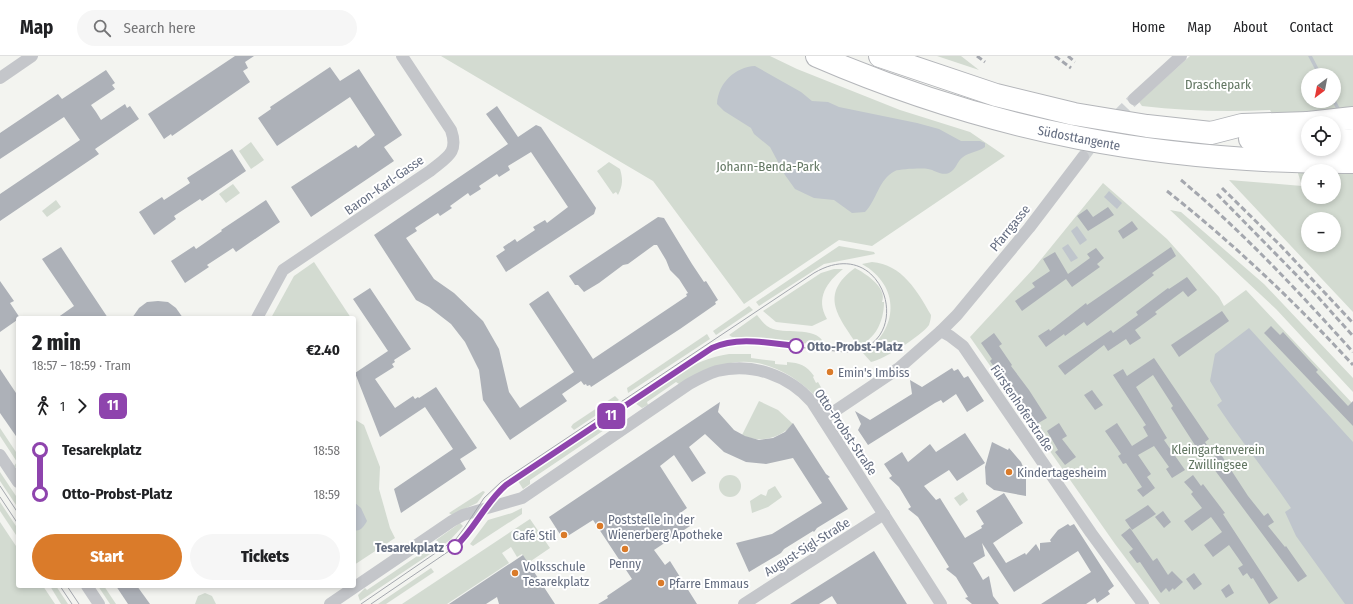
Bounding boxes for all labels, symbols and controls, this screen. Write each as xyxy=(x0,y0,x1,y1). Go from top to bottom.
search box xyxy=(77,10,357,46)
text: Map xyxy=(20,16,53,39)
icon: search xyxy=(91,17,113,39)
text: Search here xyxy=(123,19,196,37)
text: Home xyxy=(1132,19,1165,36)
text: Map xyxy=(1187,19,1211,36)
text: About xyxy=(1233,19,1268,36)
text: Contact xyxy=(1290,19,1333,36)
north arrow xyxy=(1301,68,1341,108)
map controls xyxy=(1301,68,1341,252)
park label: Draschepark xyxy=(1185,77,1252,92)
button: locate xyxy=(1301,116,1341,156)
street label: Südosttangente xyxy=(1036,123,1122,153)
street label: Baron-Karl-Gasse xyxy=(342,152,426,218)
park label: Johann-Benda-Park xyxy=(716,159,821,174)
button: + xyxy=(1301,164,1341,204)
street label: Pfarrgasse xyxy=(987,202,1033,254)
button: − xyxy=(1301,212,1341,252)
text: 2 min xyxy=(32,329,81,356)
marker: Otto-Probst-Platz xyxy=(788,338,804,354)
place label: Otto-Probst-Platz xyxy=(807,339,903,354)
text: €2.40 xyxy=(306,341,340,359)
text: 18:57 – 18:59 · Tram xyxy=(32,358,131,373)
street label: Fürstenhoferstraße xyxy=(987,362,1057,454)
place label: Emin's Imbiss xyxy=(838,365,910,380)
marker: Emin's Imbiss xyxy=(825,367,835,377)
street label: Otto-Probst-Straße xyxy=(812,386,880,478)
icon: walk xyxy=(32,395,54,417)
icon: forward xyxy=(71,395,93,417)
text: 11 xyxy=(107,397,119,414)
text: 1 xyxy=(60,399,65,414)
line badge: 11 xyxy=(593,403,629,429)
text: 11 xyxy=(605,407,617,424)
text: Tesarekplatz xyxy=(62,441,142,459)
park label: Kleingartenverein Zwillingsee xyxy=(1171,442,1265,472)
text: 18:58 xyxy=(313,443,340,458)
place label: Kindertagesheim xyxy=(1017,465,1107,480)
marker: Kindertagesheim xyxy=(1004,467,1014,477)
text: Otto-Probst-Platz xyxy=(62,485,172,503)
text: 18:59 xyxy=(314,487,340,502)
place label: Poststelle in der Wienerberg Apotheke xyxy=(608,512,723,542)
street label: August-Sigl-Straße xyxy=(761,515,853,579)
marker: Poststelle in der Wienerberg Apotheke xyxy=(595,521,605,531)
place label: Café Stil xyxy=(512,528,557,543)
marker: Café Stil xyxy=(559,530,569,540)
button: Start xyxy=(32,534,182,580)
button: Tickets xyxy=(190,534,340,580)
marker: Tesarekplatz xyxy=(447,539,463,555)
place label: Tesarekplatz xyxy=(375,540,445,555)
marker: Penny xyxy=(620,544,630,554)
place label: Penny xyxy=(609,556,641,571)
place label: Volksschule Tesarekplatz xyxy=(523,559,589,589)
marker: Volksschule Tesarekplatz xyxy=(510,568,520,578)
place label: Pfarre Emmaus xyxy=(669,576,749,591)
marker: Pfarre Emmaus xyxy=(656,578,666,588)

